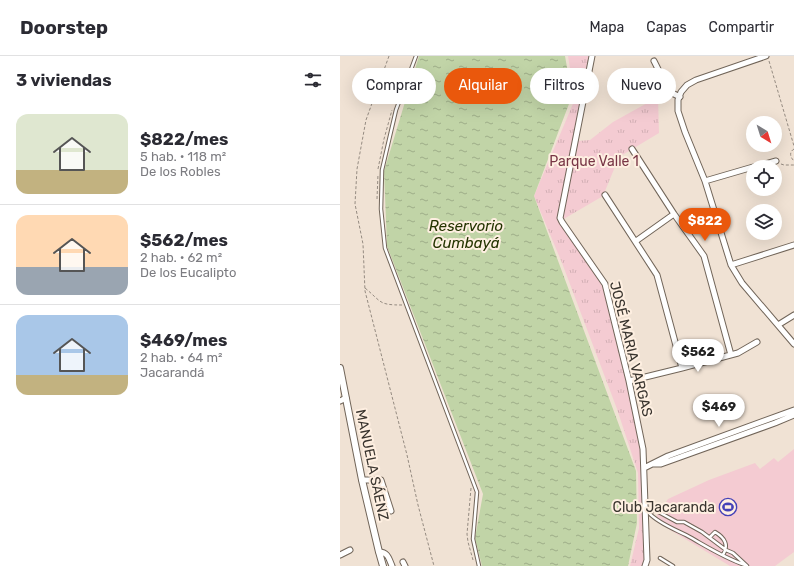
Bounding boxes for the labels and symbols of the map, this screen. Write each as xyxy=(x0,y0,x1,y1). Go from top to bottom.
north arrow xyxy=(746,116,782,152)
park label: Parque Valle 1 xyxy=(549,153,639,170)
pin: $822 xyxy=(681,208,729,242)
water label: Reservorio Cumbayá xyxy=(429,217,504,252)
street label: JOSÉ MARIA VARGAS xyxy=(606,279,657,419)
pin: $562 xyxy=(674,339,722,373)
pin: $469 xyxy=(695,394,743,428)
street label: MANUELA SÁENZ xyxy=(352,408,393,522)
sports icon: Club Jacaranda xyxy=(718,497,738,517)
place label: Club Jacaranda xyxy=(613,499,715,516)

